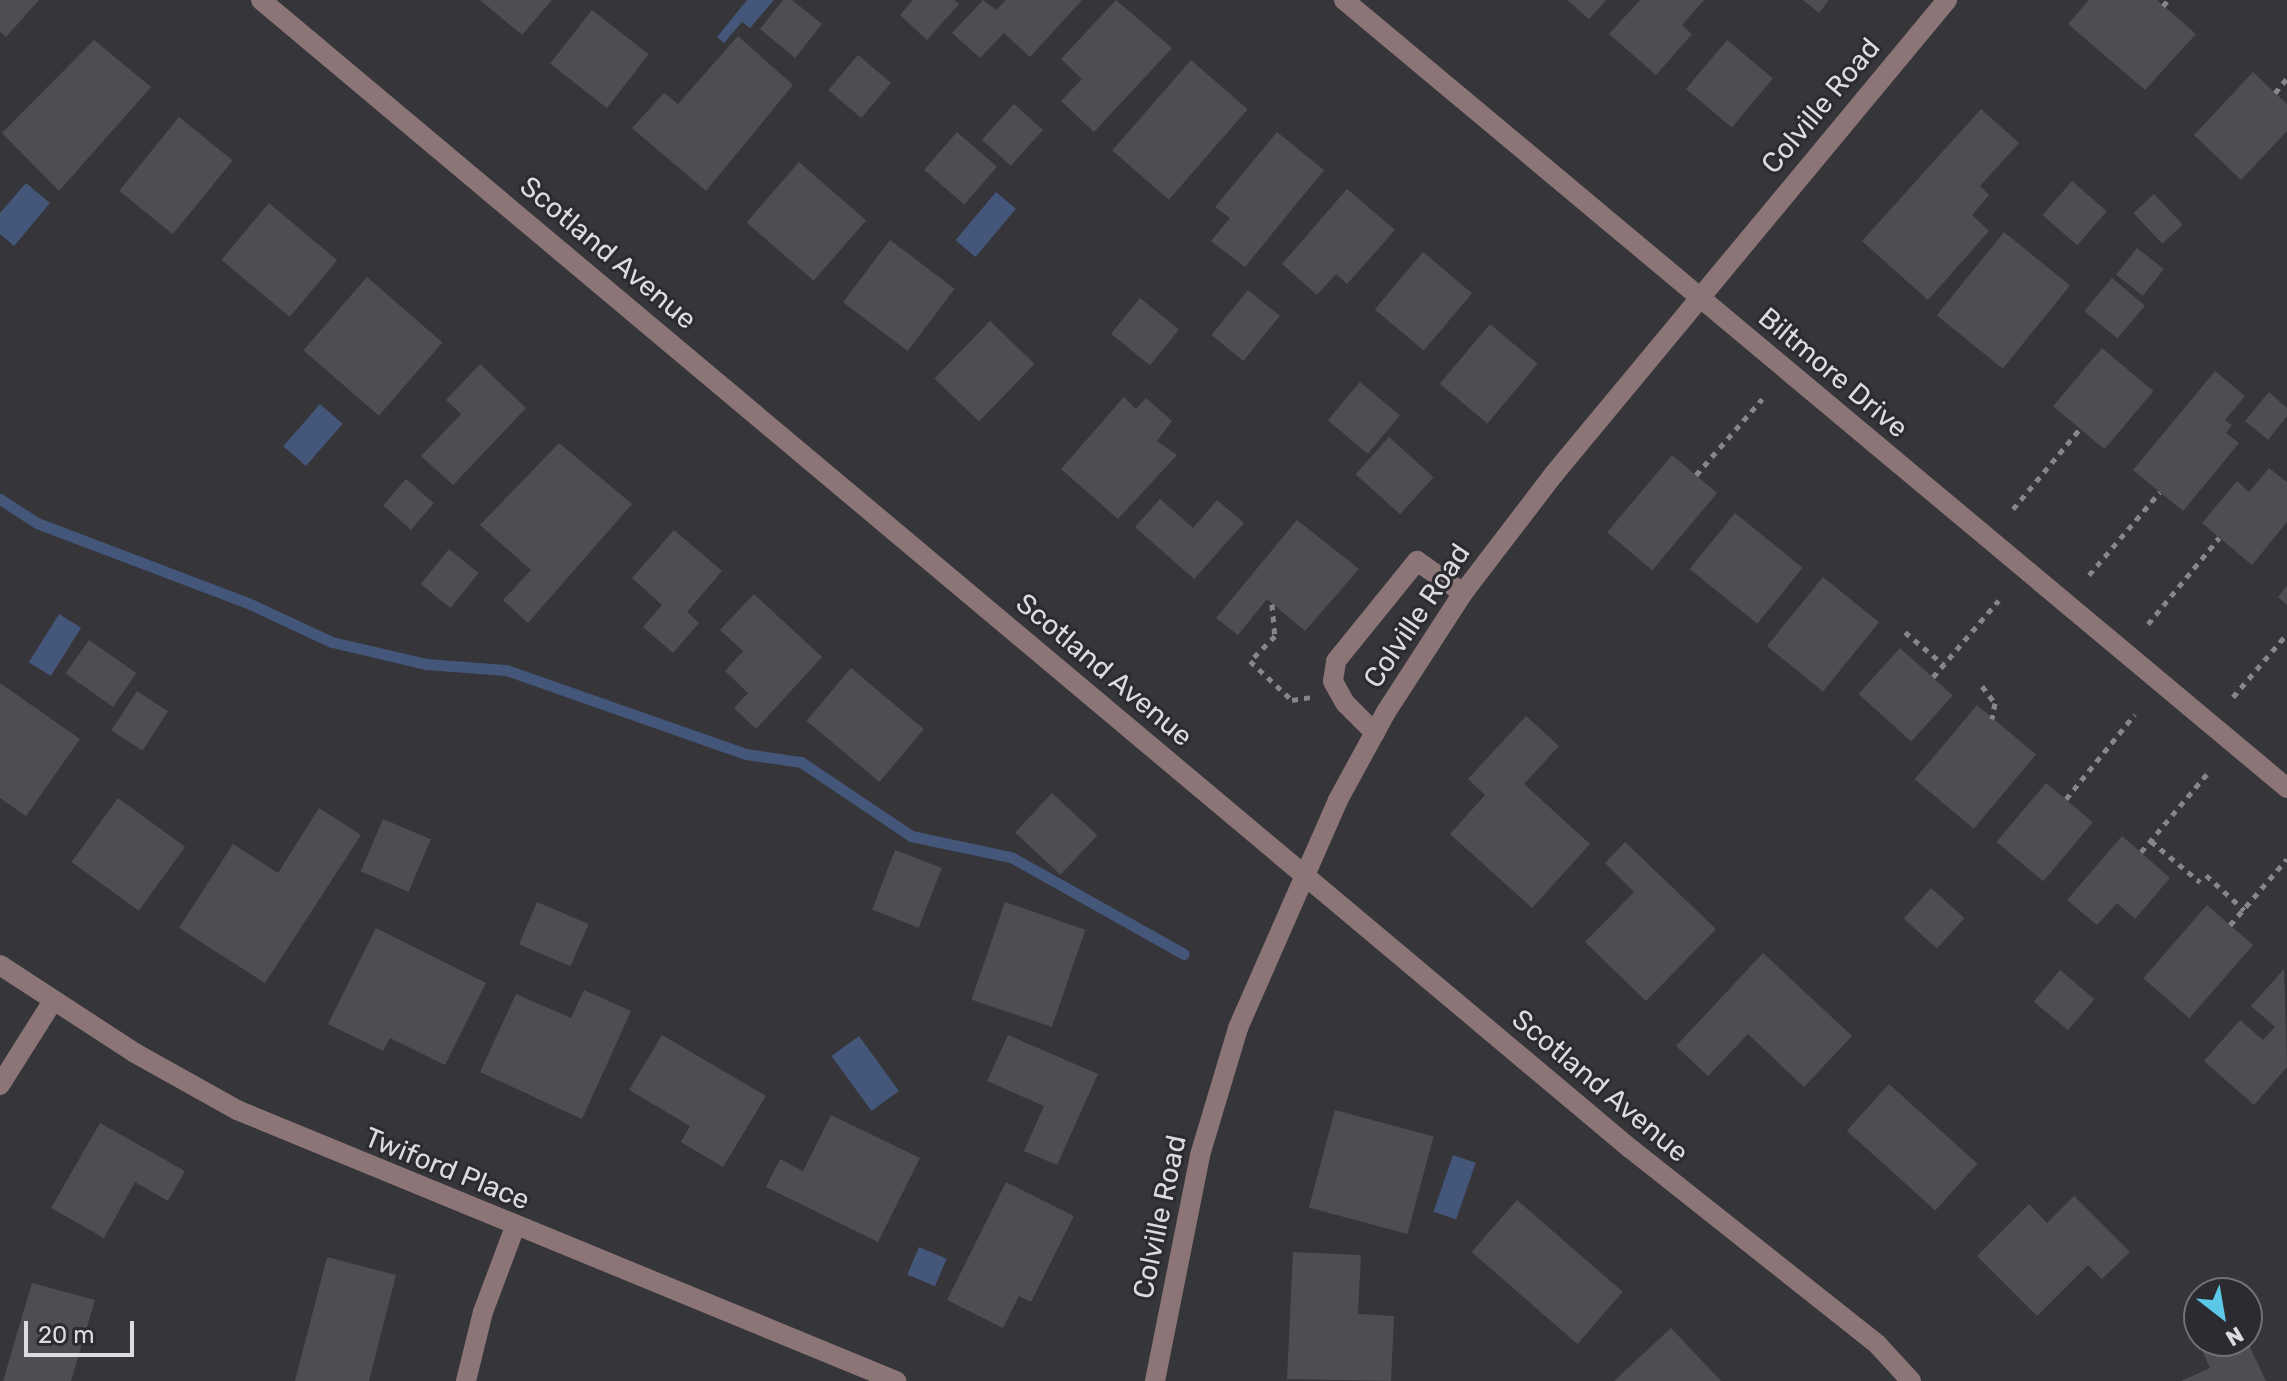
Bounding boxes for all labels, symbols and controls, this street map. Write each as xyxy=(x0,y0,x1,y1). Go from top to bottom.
street label: Colville Road xyxy=(1755,31,1887,181)
street label: Scotland Avenue xyxy=(513,169,703,337)
street label: Biltmore Drive xyxy=(1752,301,1914,445)
street label: Colville Road xyxy=(1357,538,1477,694)
street label: Scotland Avenue xyxy=(1009,586,1199,754)
street label: Scotland Avenue xyxy=(1505,1002,1695,1170)
street label: Twiford Place xyxy=(359,1121,535,1217)
street label: Colville Road xyxy=(1126,1132,1194,1302)
north arrow xyxy=(2183,1277,2263,1357)
scale bar xyxy=(28,1305,138,1355)
text: 20 m xyxy=(38,1321,95,1349)
text: N xyxy=(2221,1321,2248,1352)

